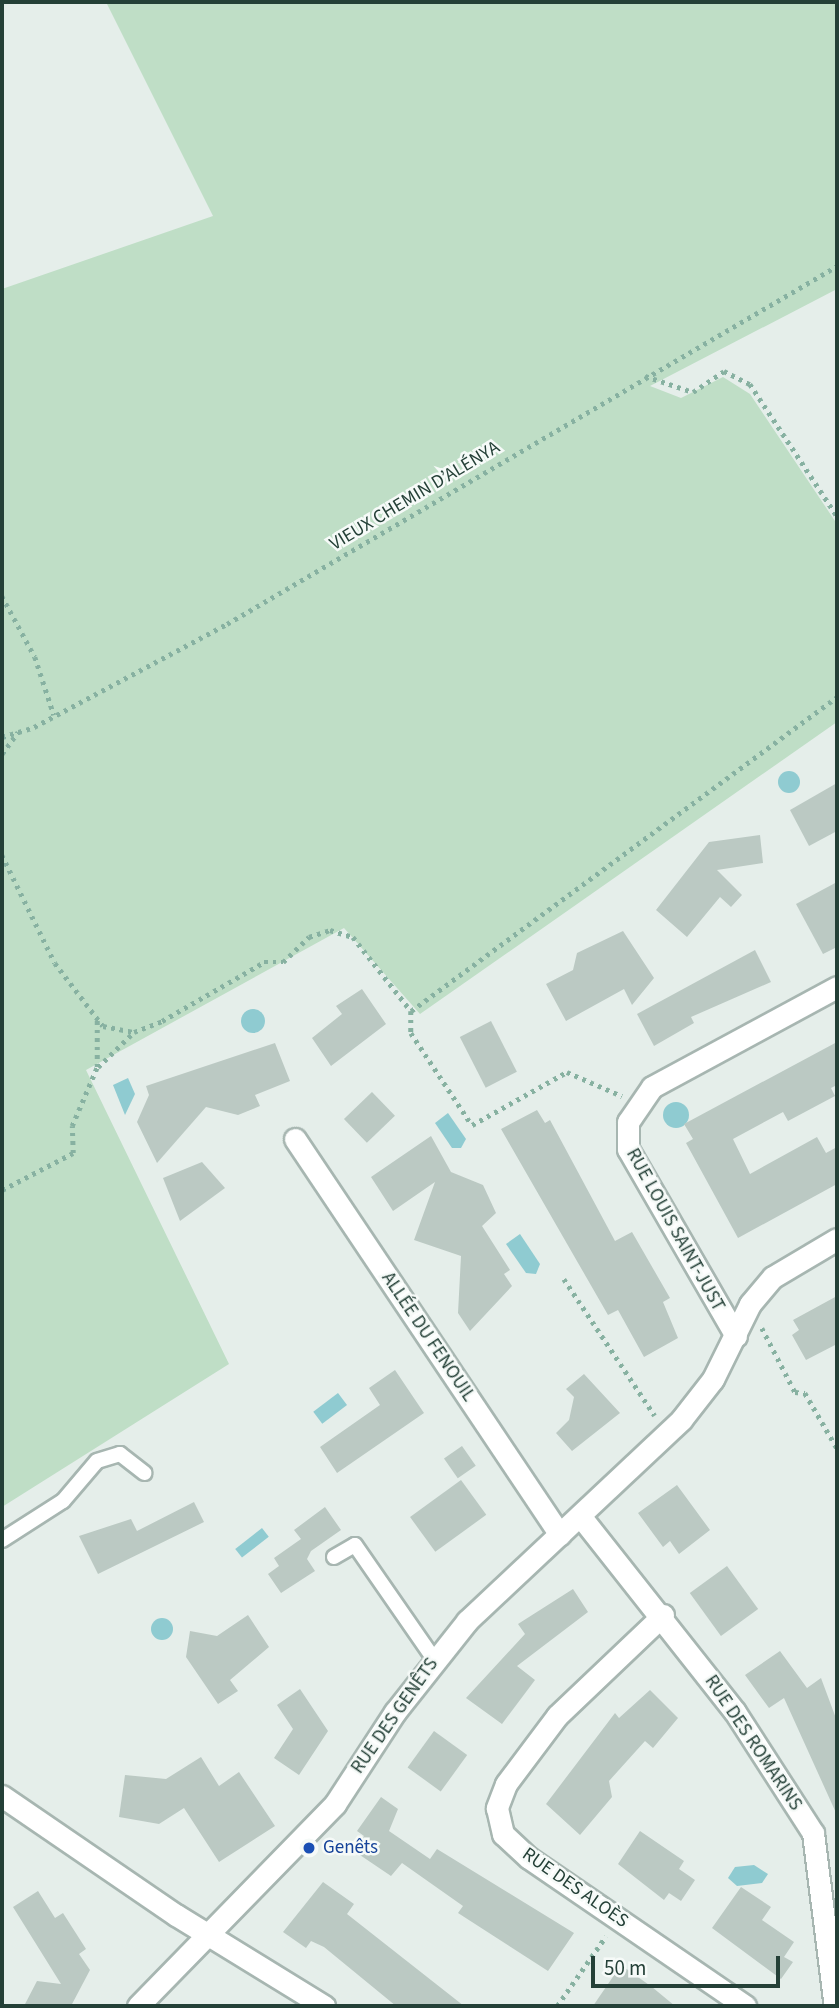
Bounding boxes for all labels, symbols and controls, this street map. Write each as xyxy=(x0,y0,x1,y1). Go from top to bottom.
street label: VIEUX CHEMIN D’ALÉNYA xyxy=(326,436,504,556)
street label: RUE LOUIS SAINT-JUST xyxy=(621,1145,729,1315)
street label: ALLÉE DU FENOUIL xyxy=(376,1268,480,1406)
street label: RUE DES GENÊTS xyxy=(347,1654,443,1778)
street label: RUE DES ROMARINS xyxy=(699,1671,807,1815)
place label: Genêts xyxy=(323,1837,378,1859)
marker: Genêts xyxy=(301,1840,317,1856)
street label: RUE DES ALOÈS xyxy=(518,1843,632,1933)
scale bar xyxy=(594,1941,783,1985)
text: 50 m xyxy=(604,1953,646,1983)

